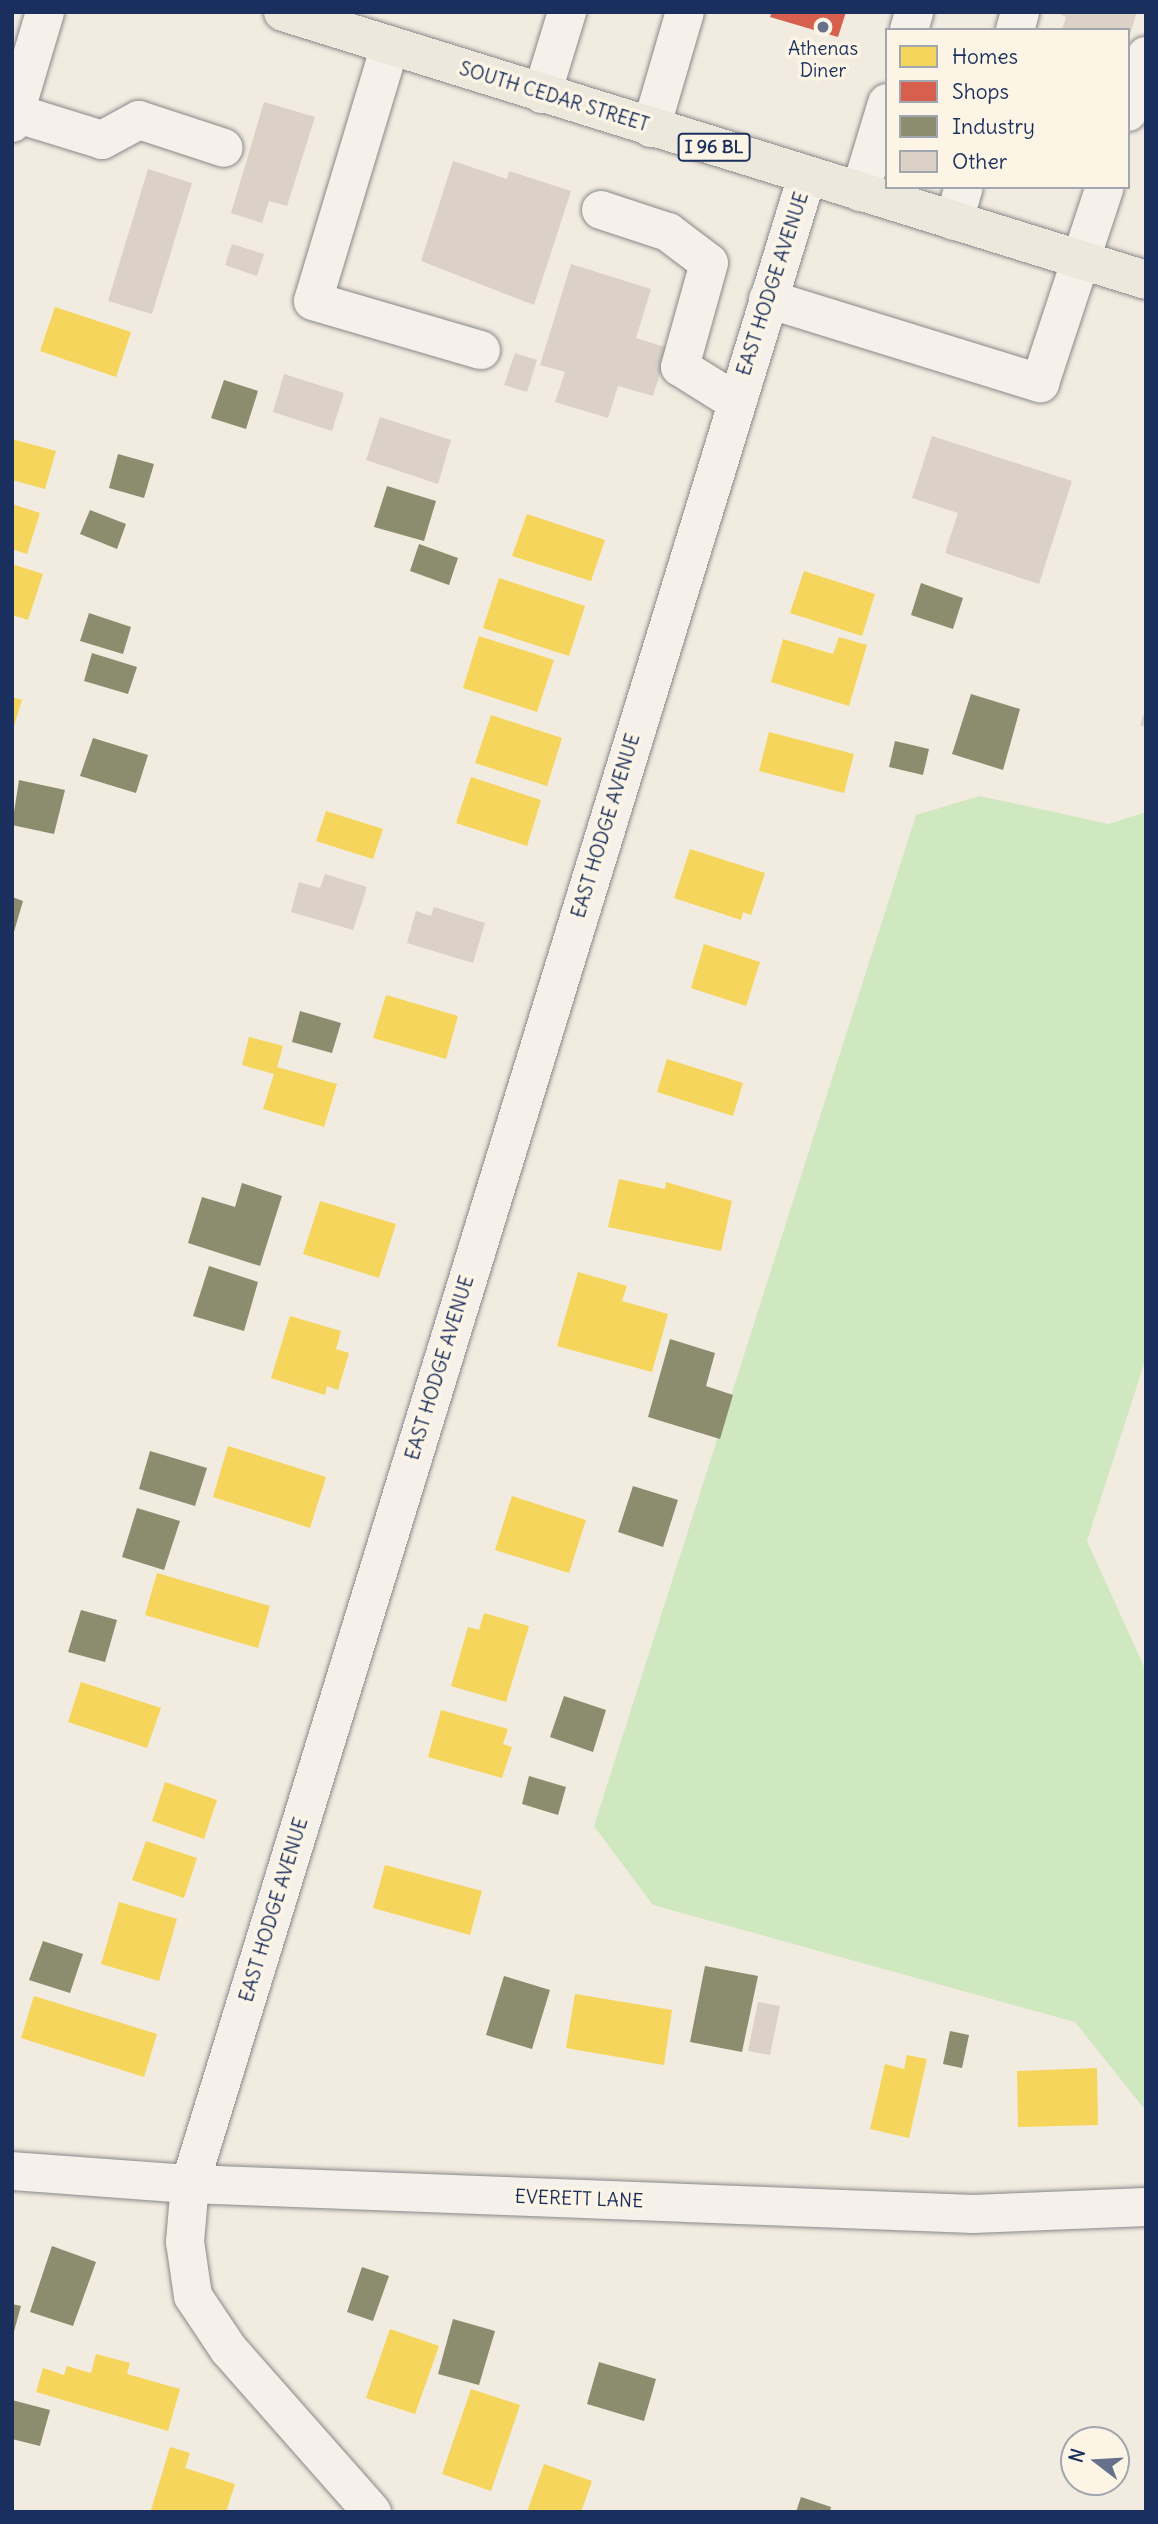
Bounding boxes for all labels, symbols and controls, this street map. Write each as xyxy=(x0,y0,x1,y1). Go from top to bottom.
marker: Athenas Diner xyxy=(815,19,831,35)
legend xyxy=(885,28,1130,189)
place label: Athenas Diner xyxy=(788,38,858,82)
text: Homes xyxy=(952,43,1018,70)
street label: SOUTH CEDAR STREET xyxy=(457,57,651,137)
text: Shops xyxy=(952,78,1009,105)
text: Industry xyxy=(952,113,1035,140)
road number: I 96 BL xyxy=(677,132,751,162)
text: Other xyxy=(952,148,1007,175)
street label: EAST HODGE AVENUE xyxy=(733,189,813,379)
street label: EAST HODGE AVENUE xyxy=(567,731,645,921)
street label: EAST HODGE AVENUE xyxy=(401,1273,479,1463)
street label: EAST HODGE AVENUE xyxy=(235,1815,313,2005)
street label: EVERETT LANE xyxy=(514,2185,644,2213)
north arrow xyxy=(1060,2426,1130,2496)
text: N xyxy=(1063,2446,1090,2465)

